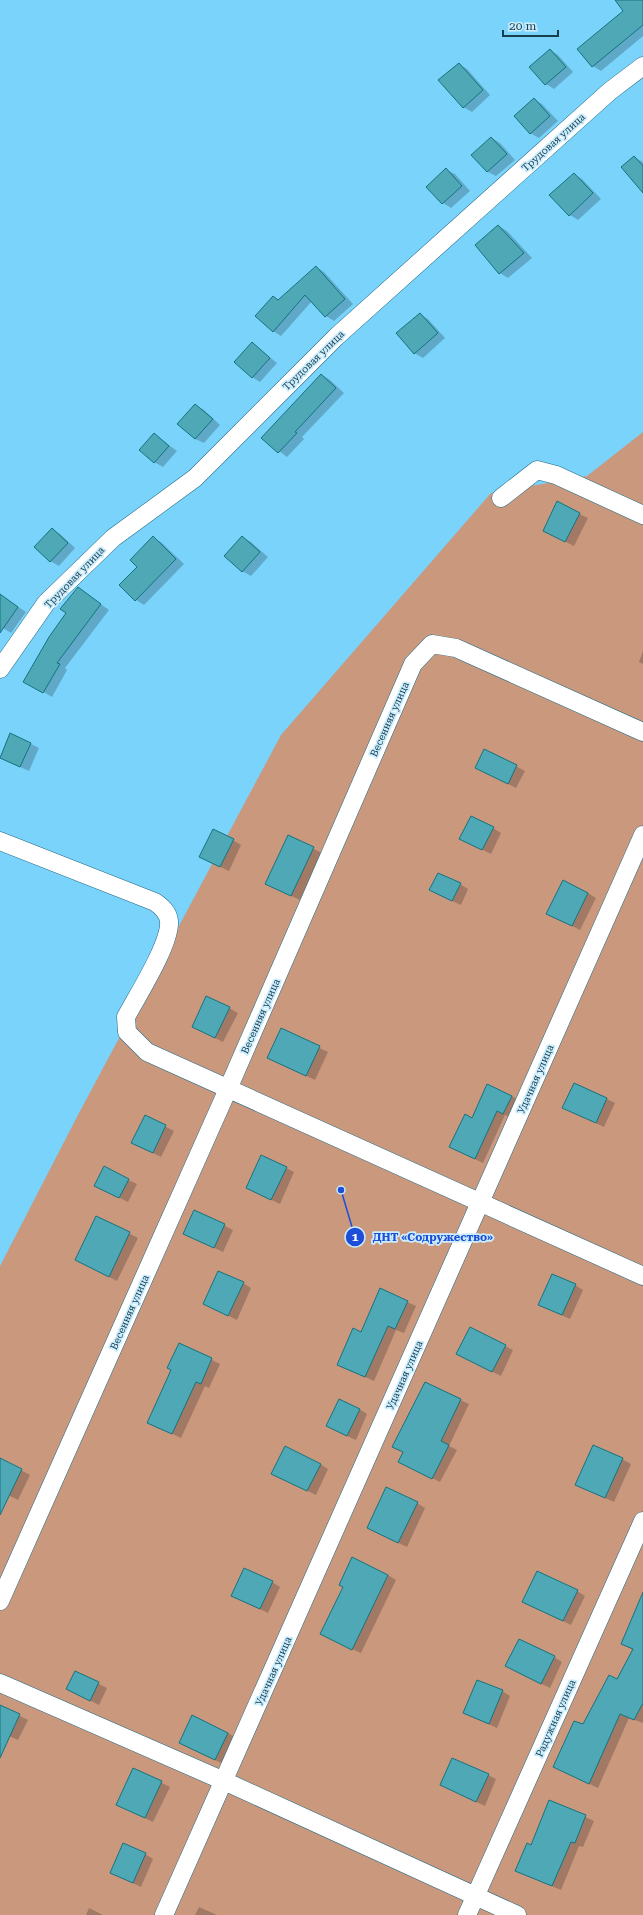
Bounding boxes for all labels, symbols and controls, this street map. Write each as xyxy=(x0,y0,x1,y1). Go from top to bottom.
scale bar xyxy=(503,12,558,38)
text: 20 m xyxy=(509,19,536,33)
street label: Трудовая улица xyxy=(520,111,588,174)
street label: Трудовая улица xyxy=(280,328,347,392)
street label: Трудовая улица xyxy=(42,544,107,610)
street label: Весенняя улица xyxy=(368,680,411,758)
street label: Весенняя улица xyxy=(239,977,282,1055)
street label: Удачная улица xyxy=(515,1042,556,1115)
callout: ДНТ «Содружество» xyxy=(345,1225,501,1248)
text: 1 xyxy=(352,1230,359,1244)
text: ДНТ «Содружество» xyxy=(373,1231,493,1244)
street label: Весенняя улица xyxy=(108,1273,151,1351)
street label: Удачная улица xyxy=(384,1338,425,1411)
street label: Удачная улица xyxy=(253,1634,294,1707)
street label: Радужная улица xyxy=(533,1677,578,1759)

